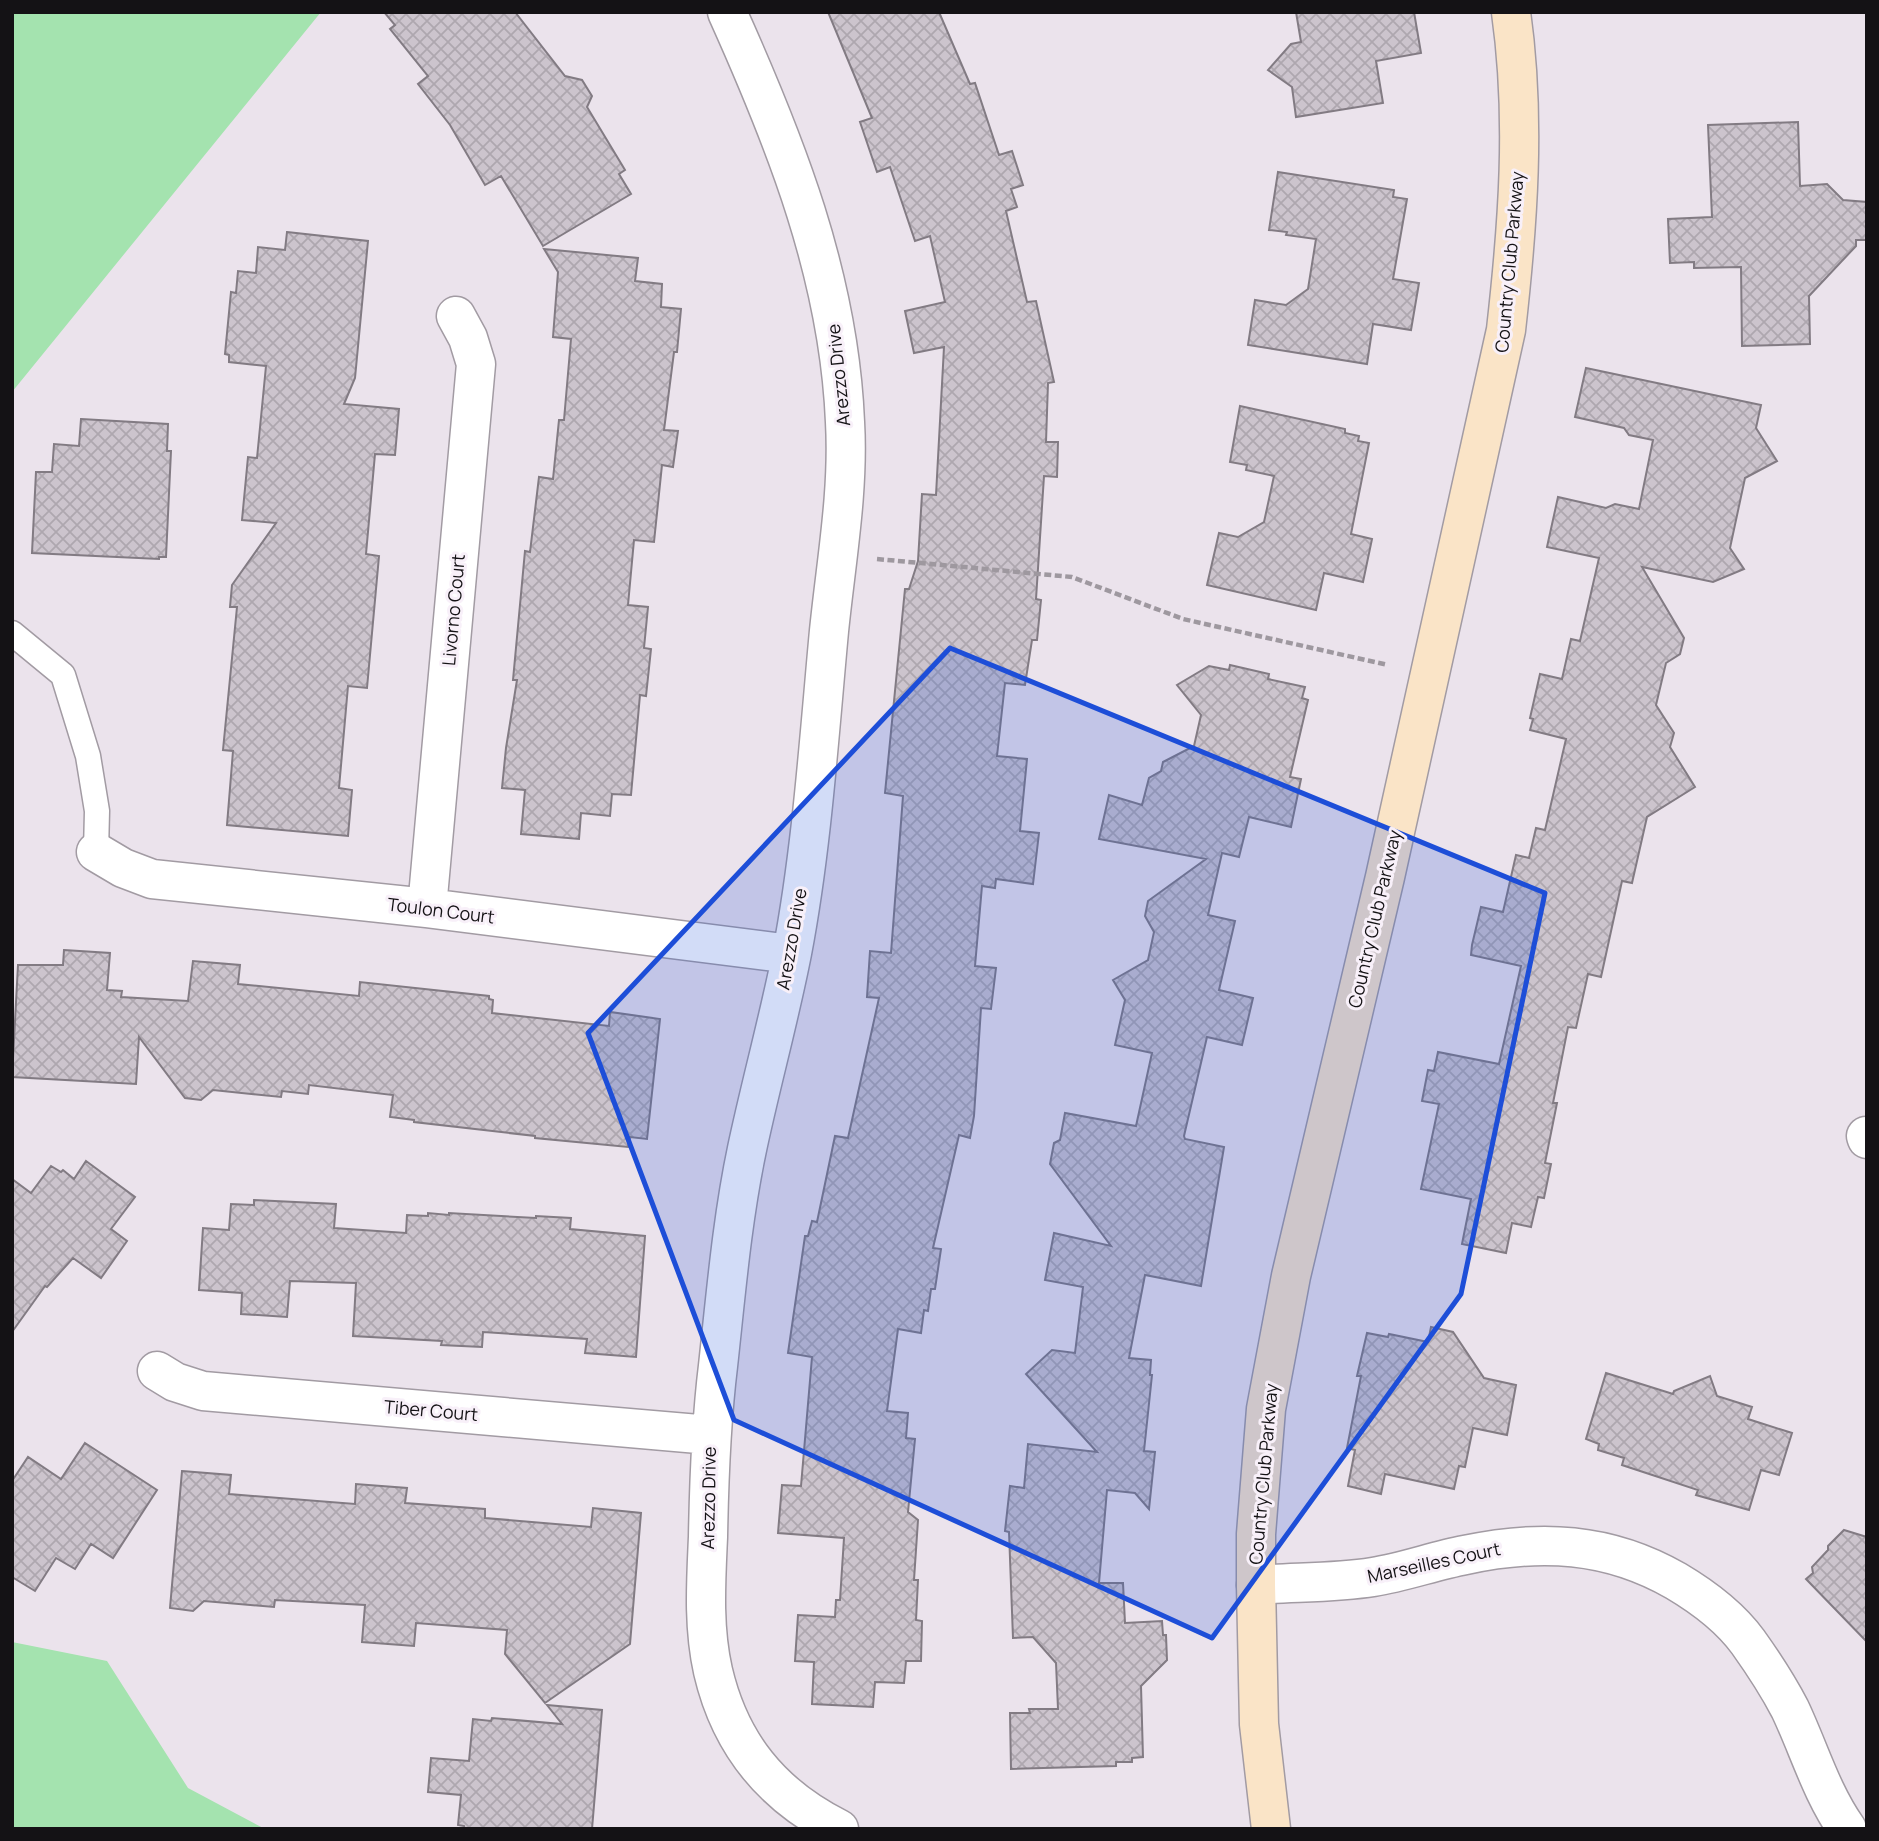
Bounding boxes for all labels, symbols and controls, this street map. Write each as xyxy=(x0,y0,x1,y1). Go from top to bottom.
street label: Country Club Parkway xyxy=(1489,170,1529,353)
street label: Arezzo Drive xyxy=(821,323,855,428)
street label: Livorno Court xyxy=(436,553,470,667)
street label: Country Club Parkway xyxy=(1342,827,1406,1010)
street label: Arezzo Drive xyxy=(770,886,812,992)
street label: Toulon Court xyxy=(386,892,496,928)
street label: Country Club Parkway xyxy=(1243,1382,1283,1565)
street label: Tiber Court xyxy=(383,1394,479,1426)
street label: Arezzo Drive xyxy=(695,1446,721,1550)
street label: Marseilles Court xyxy=(1365,1536,1502,1588)

